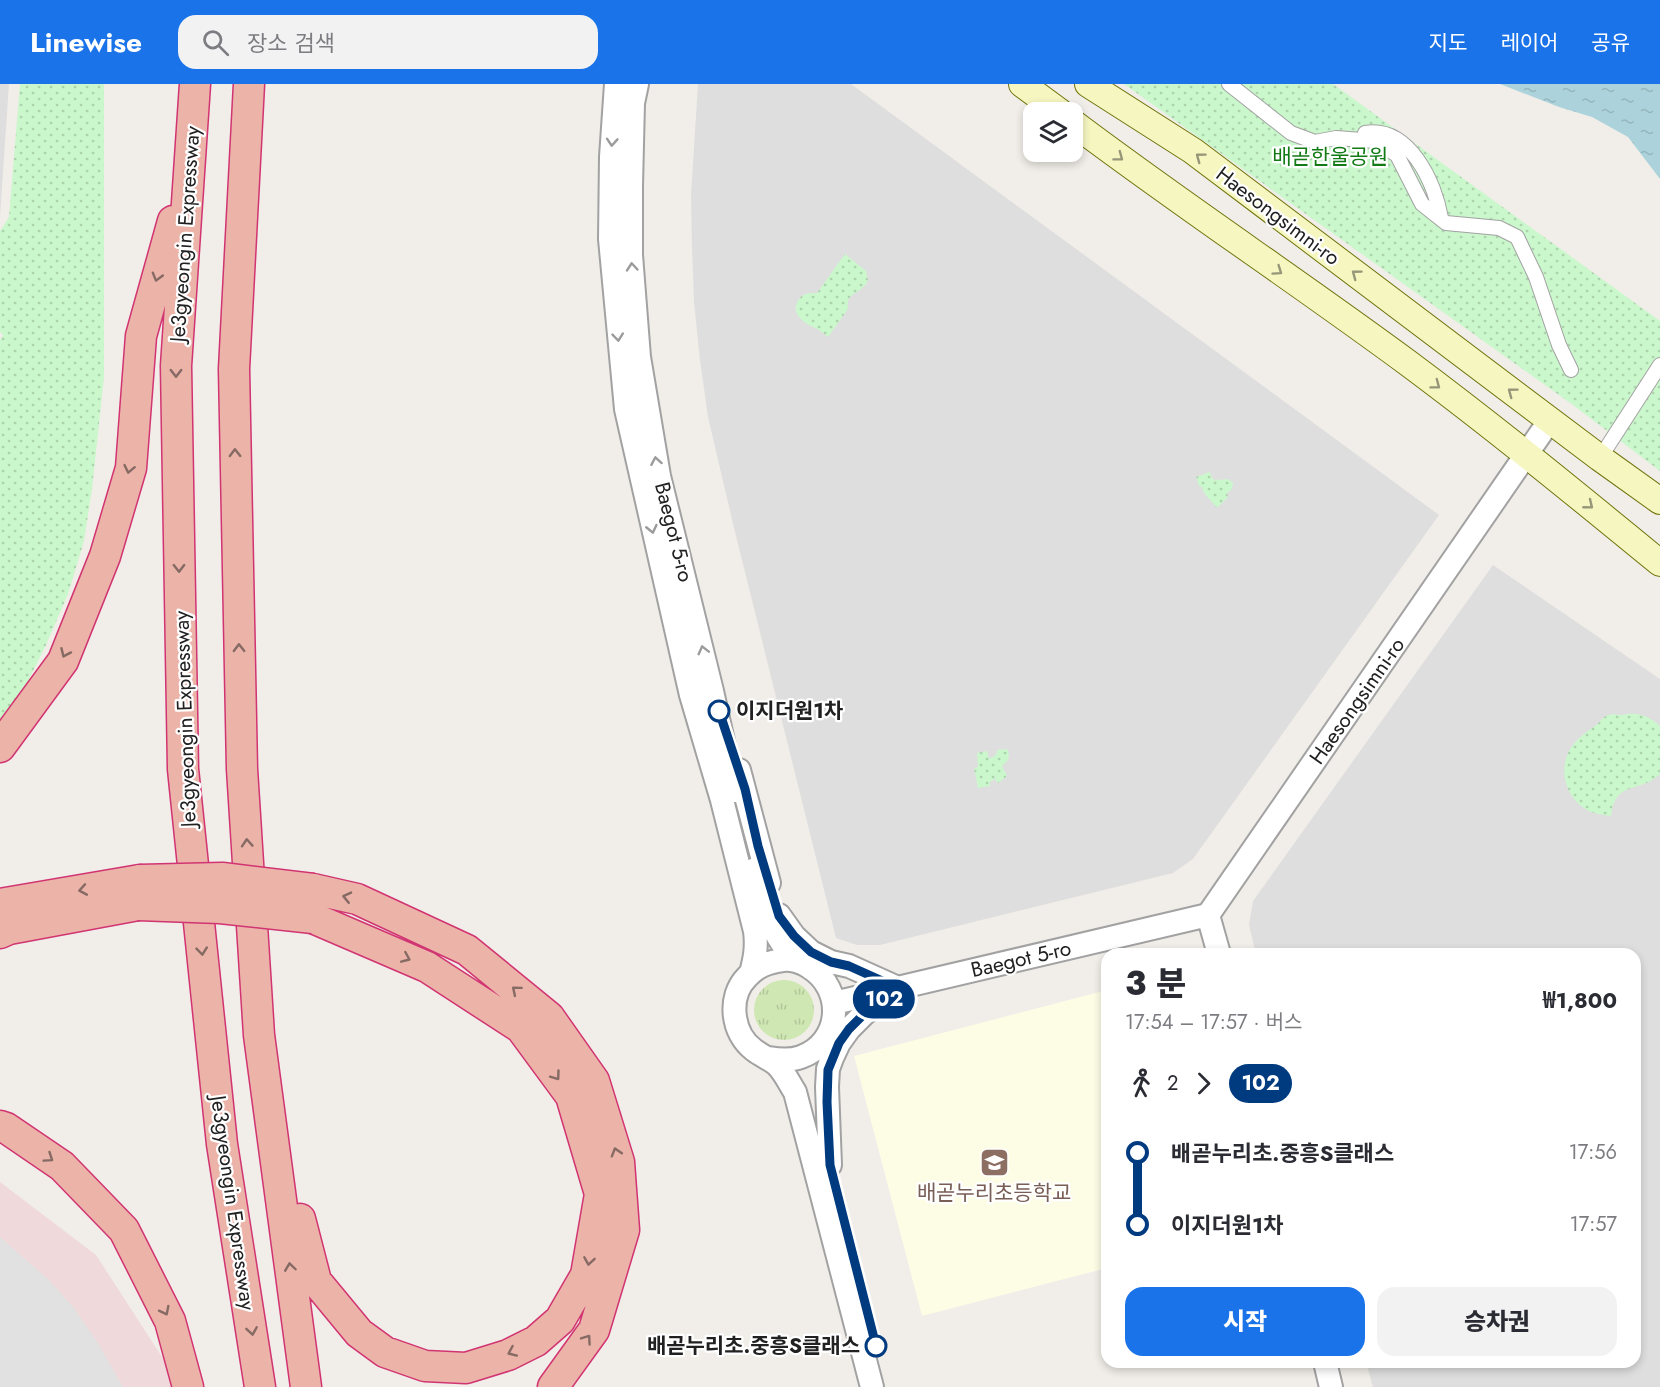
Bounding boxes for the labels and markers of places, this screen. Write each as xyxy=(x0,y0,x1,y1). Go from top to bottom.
place label: 이지더원1차 xyxy=(736,696,843,726)
marker: 이지더원1차 xyxy=(708,700,730,722)
school or university icon: 배곧누리초등학교 xyxy=(978,1146,1010,1178)
place label: 배곧누리초등학교 xyxy=(917,1178,1071,1208)
place label: 배곧누리초.중흥S클래스 xyxy=(647,1331,860,1361)
marker: 배곧누리초.중흥S클래스 xyxy=(865,1335,887,1357)

